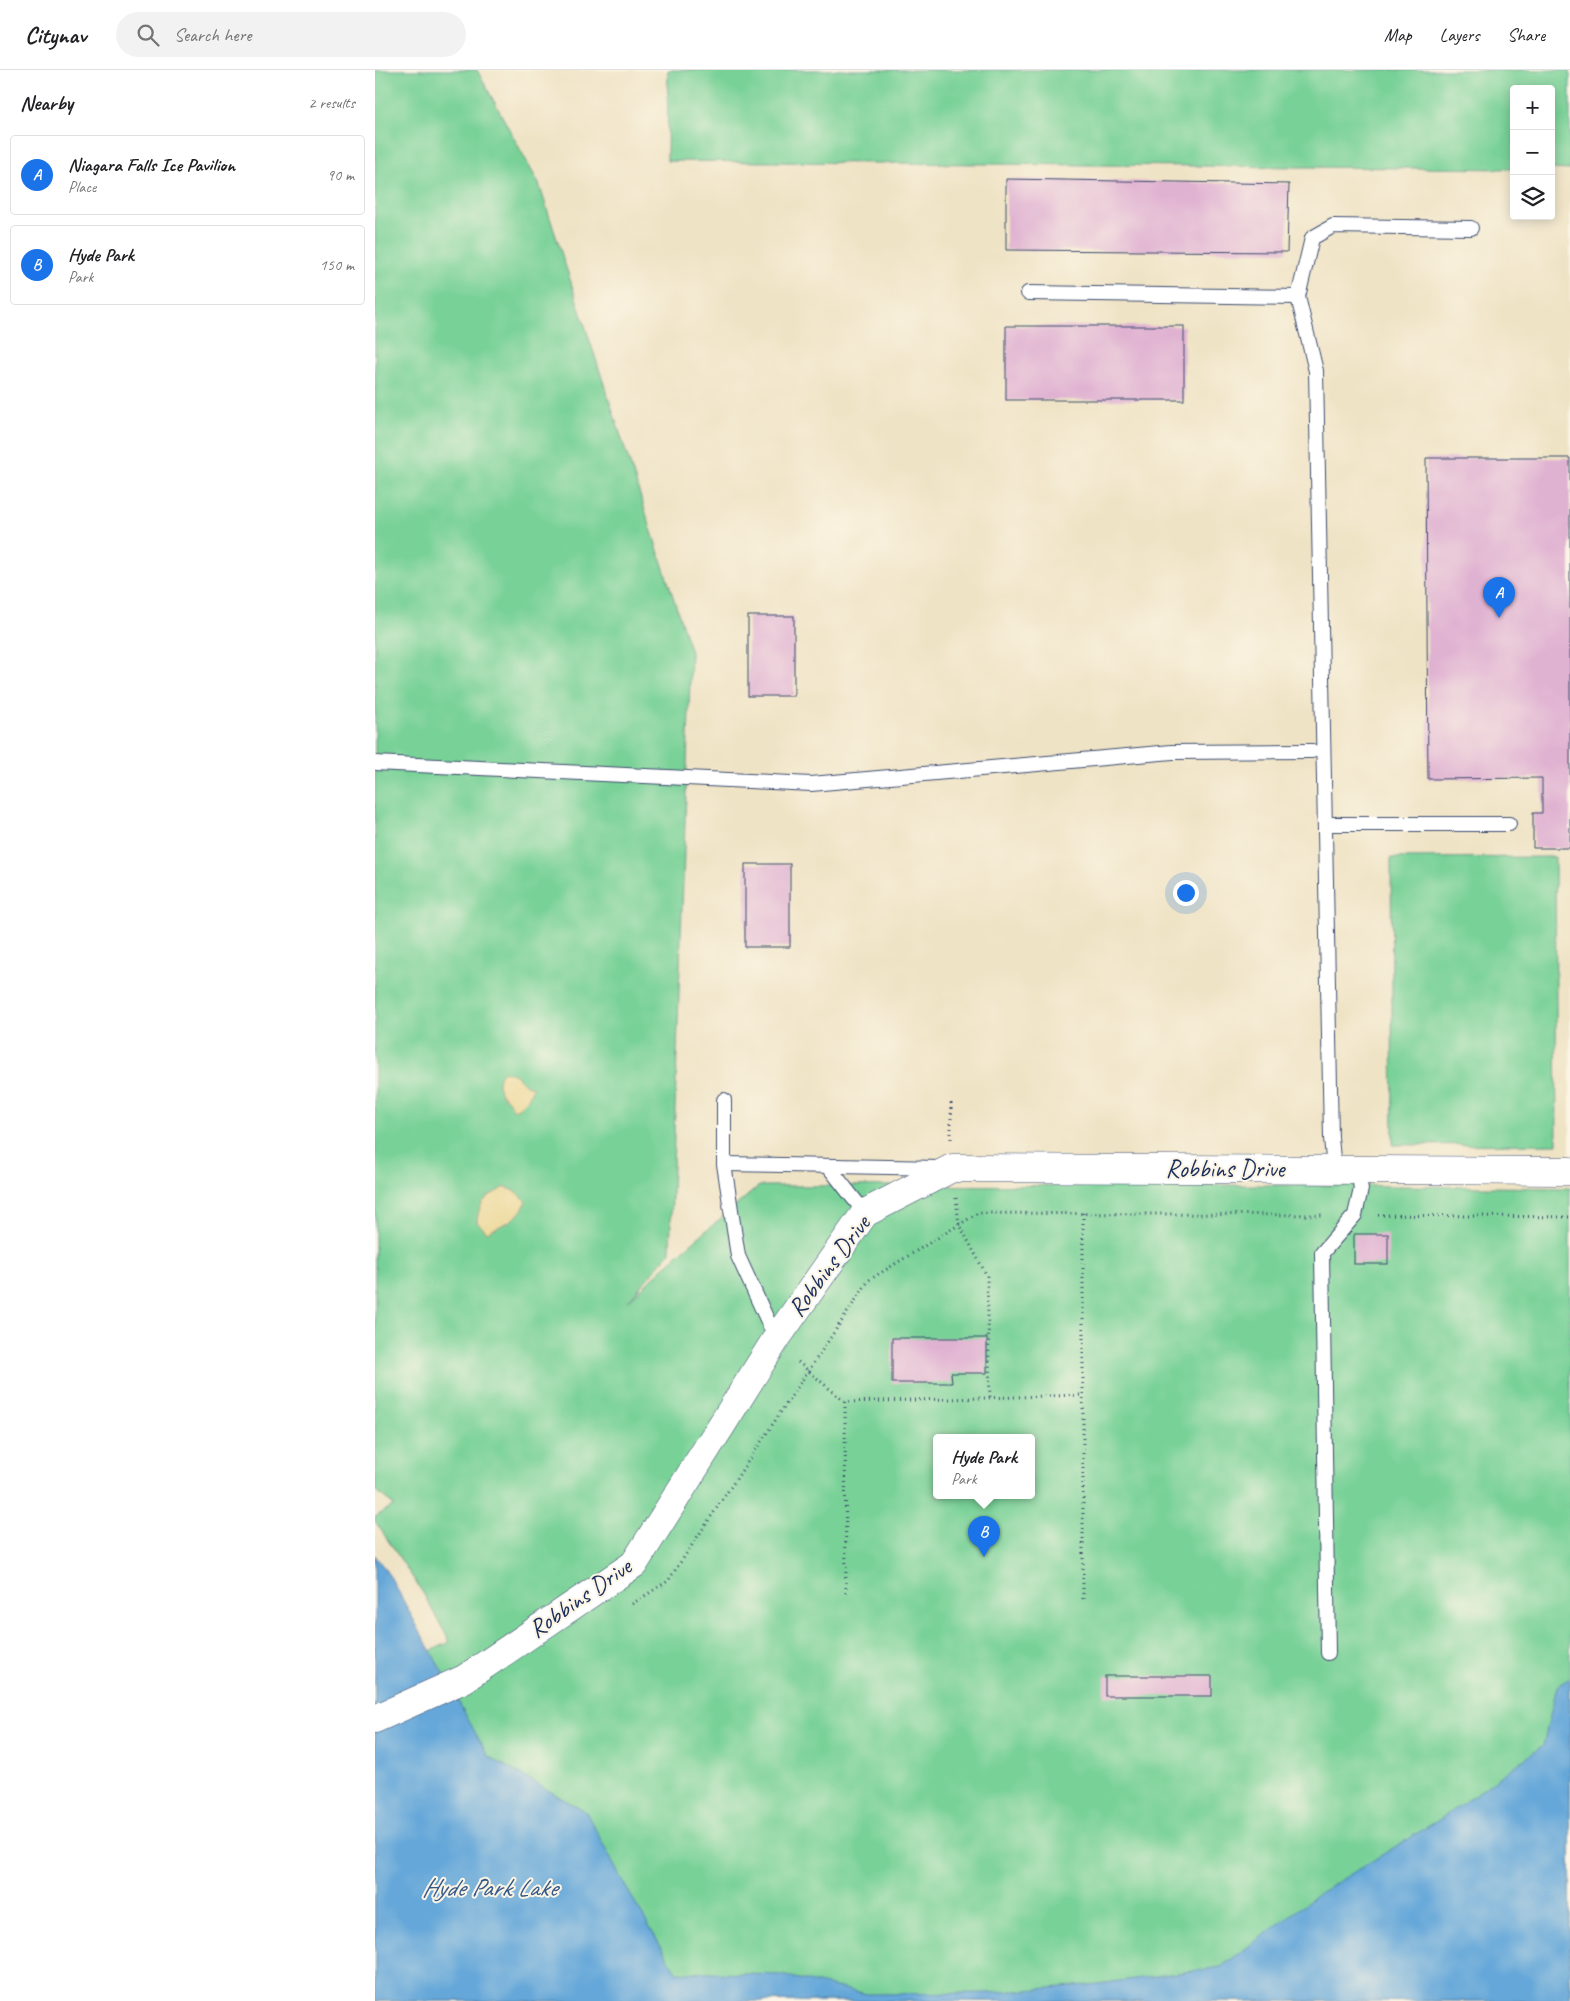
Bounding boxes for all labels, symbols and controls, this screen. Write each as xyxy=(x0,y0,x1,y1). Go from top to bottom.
search box xyxy=(116,12,466,57)
text: Citynav xyxy=(25,20,86,50)
icon: search xyxy=(134,21,162,49)
text: Search here xyxy=(174,23,251,47)
text: Map xyxy=(1384,24,1412,46)
text: Layers xyxy=(1440,24,1479,46)
text: Share xyxy=(1507,24,1545,46)
map controls xyxy=(1510,85,1555,220)
button: + xyxy=(1510,85,1555,130)
text: Nearby xyxy=(20,90,73,116)
text: 2 results xyxy=(308,93,355,113)
button: − xyxy=(1510,130,1555,175)
text: Niagara Falls Ice Pavilion xyxy=(68,153,235,177)
text: A xyxy=(33,165,41,185)
text: 90 m xyxy=(327,165,354,185)
button: layers xyxy=(1510,175,1555,220)
text: Place xyxy=(68,177,96,197)
text: Hyde Park xyxy=(68,243,134,267)
text: B xyxy=(33,255,41,275)
text: 150 m xyxy=(320,255,354,275)
text: Park xyxy=(68,267,93,287)
pin: A xyxy=(1483,577,1515,618)
your location xyxy=(1173,880,1199,906)
street label: Robbins Drive xyxy=(1166,1153,1286,1185)
street label: Robbins Drive xyxy=(780,1207,879,1323)
popup xyxy=(933,1434,1035,1499)
text: Hyde Park xyxy=(951,1445,1017,1469)
text: Park xyxy=(951,1469,977,1489)
pin: B xyxy=(968,1516,1000,1557)
street label: Robbins Drive xyxy=(522,1550,639,1645)
water label: Hyde Park Lake xyxy=(422,1871,561,1904)

